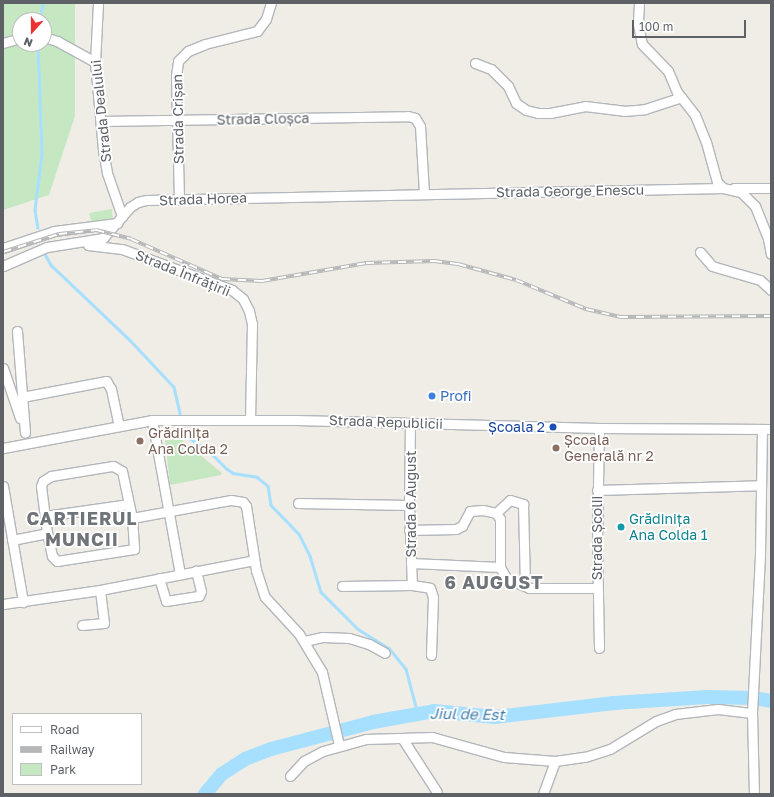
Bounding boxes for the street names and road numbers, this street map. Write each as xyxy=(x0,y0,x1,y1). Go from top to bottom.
street label: Strada Dealului xyxy=(87,59,115,163)
street label: Strada Crișan xyxy=(169,74,187,164)
street label: Strada Cloșca xyxy=(216,110,310,128)
street label: Strada George Enescu xyxy=(496,181,644,201)
street label: Strada Horea xyxy=(159,189,247,209)
street label: Strada Înfrățirii xyxy=(133,246,233,300)
street label: Strada Republicii xyxy=(329,412,443,432)
street label: Strada 6 August xyxy=(403,450,419,558)
street label: Strada Școlii xyxy=(589,496,605,580)

